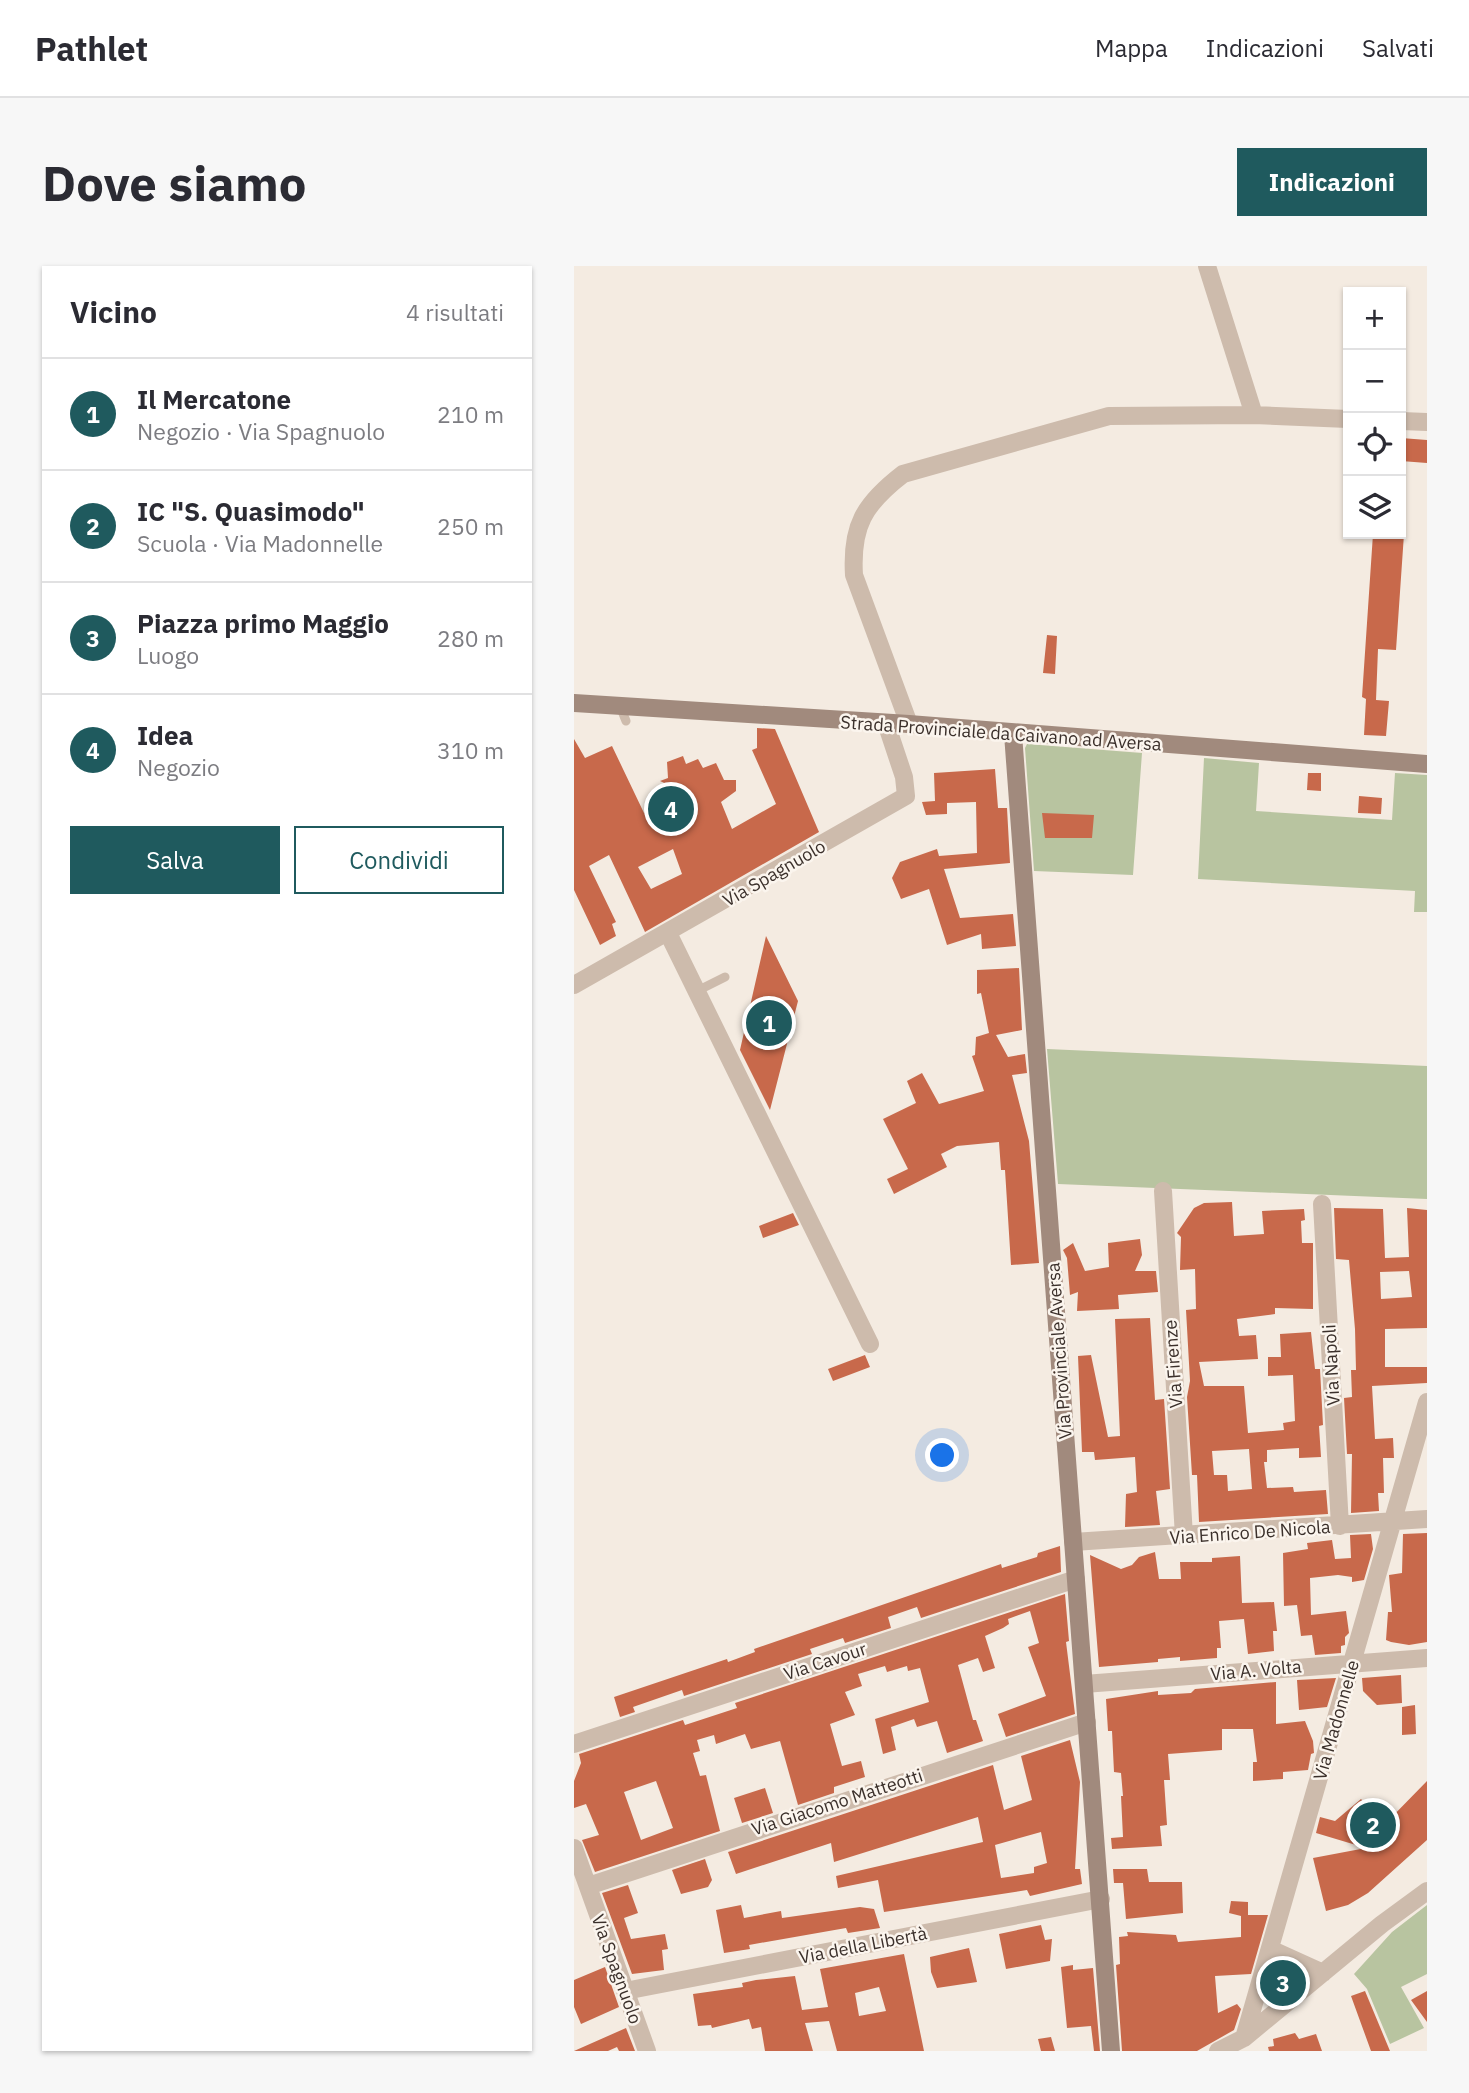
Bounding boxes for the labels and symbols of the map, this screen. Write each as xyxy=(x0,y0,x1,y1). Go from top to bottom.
street label: Strada Provinciale da Caivano ad Aversa xyxy=(840,710,1163,756)
pin: 4 xyxy=(648,783,694,835)
street label: Via Spagnuolo xyxy=(719,834,829,912)
pin: 1 xyxy=(746,997,792,1049)
street label: Via Provinciale Aversa xyxy=(1041,1262,1077,1440)
street label: Via Firenze xyxy=(1158,1319,1188,1409)
street label: Via Napoli xyxy=(1317,1324,1345,1406)
your location xyxy=(925,1438,959,1472)
street label: Via Enrico De Nicola xyxy=(1169,1515,1332,1549)
street label: Via Cavour xyxy=(781,1637,870,1685)
street label: Via A. Volta xyxy=(1209,1655,1303,1685)
street label: Via Madonnelle xyxy=(1308,1657,1364,1783)
street label: Via Giacomo Matteotti xyxy=(749,1763,925,1841)
pin: 2 xyxy=(1350,1799,1396,1851)
street label: Via Spagnuolo xyxy=(587,1911,647,2027)
street label: Via della Libertà xyxy=(797,1921,929,1969)
pin: 3 xyxy=(1260,1957,1306,2009)

